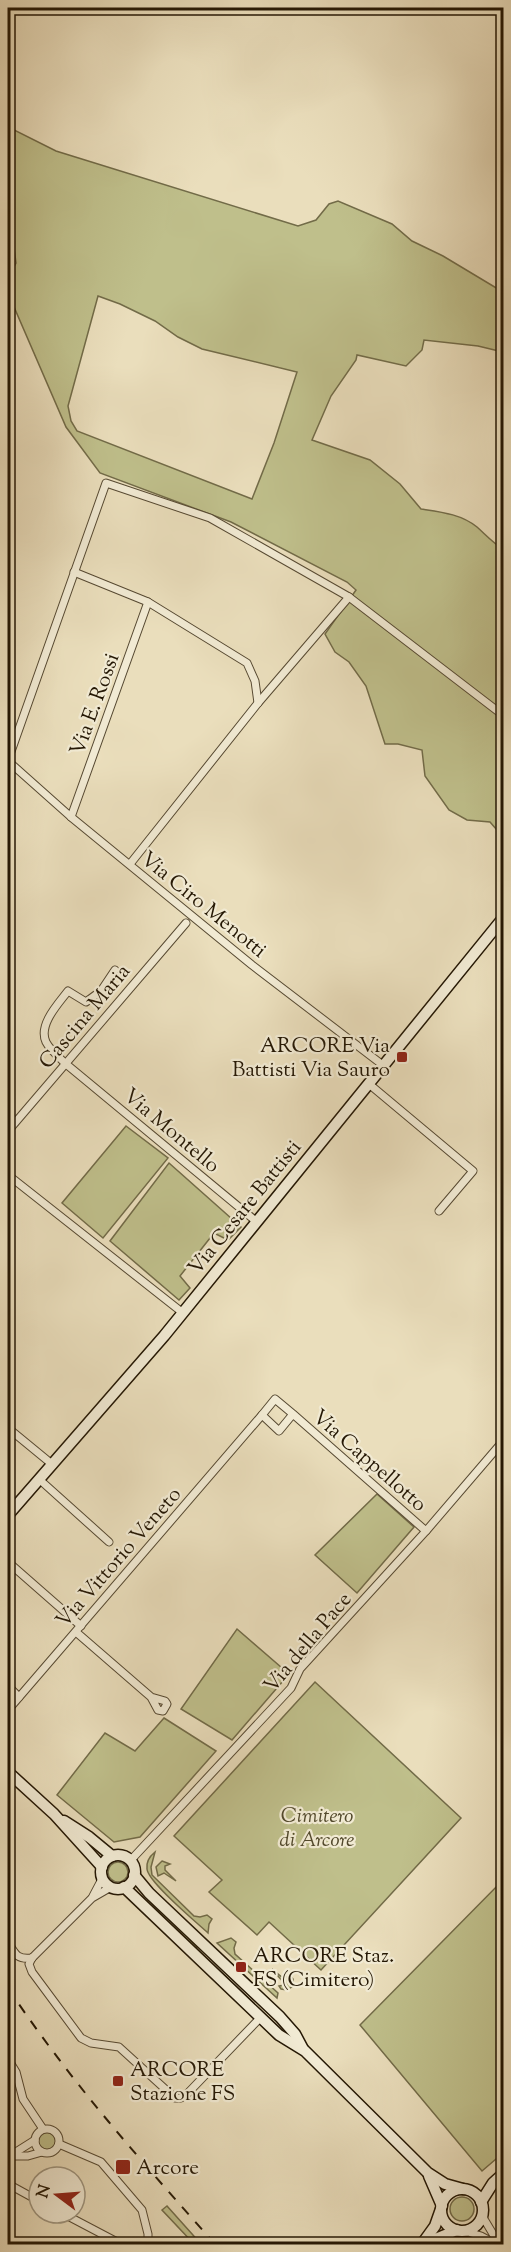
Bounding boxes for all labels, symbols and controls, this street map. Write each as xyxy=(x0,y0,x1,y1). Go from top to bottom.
street label: Via E. Rossi xyxy=(64,649,128,760)
street label: Via Ciro Menotti xyxy=(133,845,272,966)
street label: Cascina Maria xyxy=(33,958,139,1076)
place label: ARCORE Via Battisti Via Sauro xyxy=(232,1032,390,1086)
marker: ARCORE Via Battisti Via Sauro xyxy=(395,1050,409,1064)
street label: Via Montello xyxy=(116,1082,226,1181)
street label: Via Cesare Battisti xyxy=(182,1134,310,1282)
street label: Via Cappellotto xyxy=(305,1403,433,1520)
street label: Via Vittorio Veneto xyxy=(50,1481,189,1635)
street label: Via della Pace xyxy=(257,1586,360,1700)
park label: Cimitero di Arcore xyxy=(280,1802,354,1856)
place label: ARCORE Staz. FS (Cimitero) xyxy=(253,1942,394,1996)
marker: ARCORE Staz. FS (Cimitero) xyxy=(234,1960,248,1974)
place label: ARCORE Stazione FS xyxy=(130,2056,235,2110)
marker: ARCORE Stazione FS xyxy=(111,2074,125,2088)
place label: Arcore xyxy=(136,2154,199,2184)
marker: Arcore xyxy=(114,2158,132,2176)
north arrow xyxy=(27,2165,87,2225)
text: N xyxy=(32,2182,58,2201)

